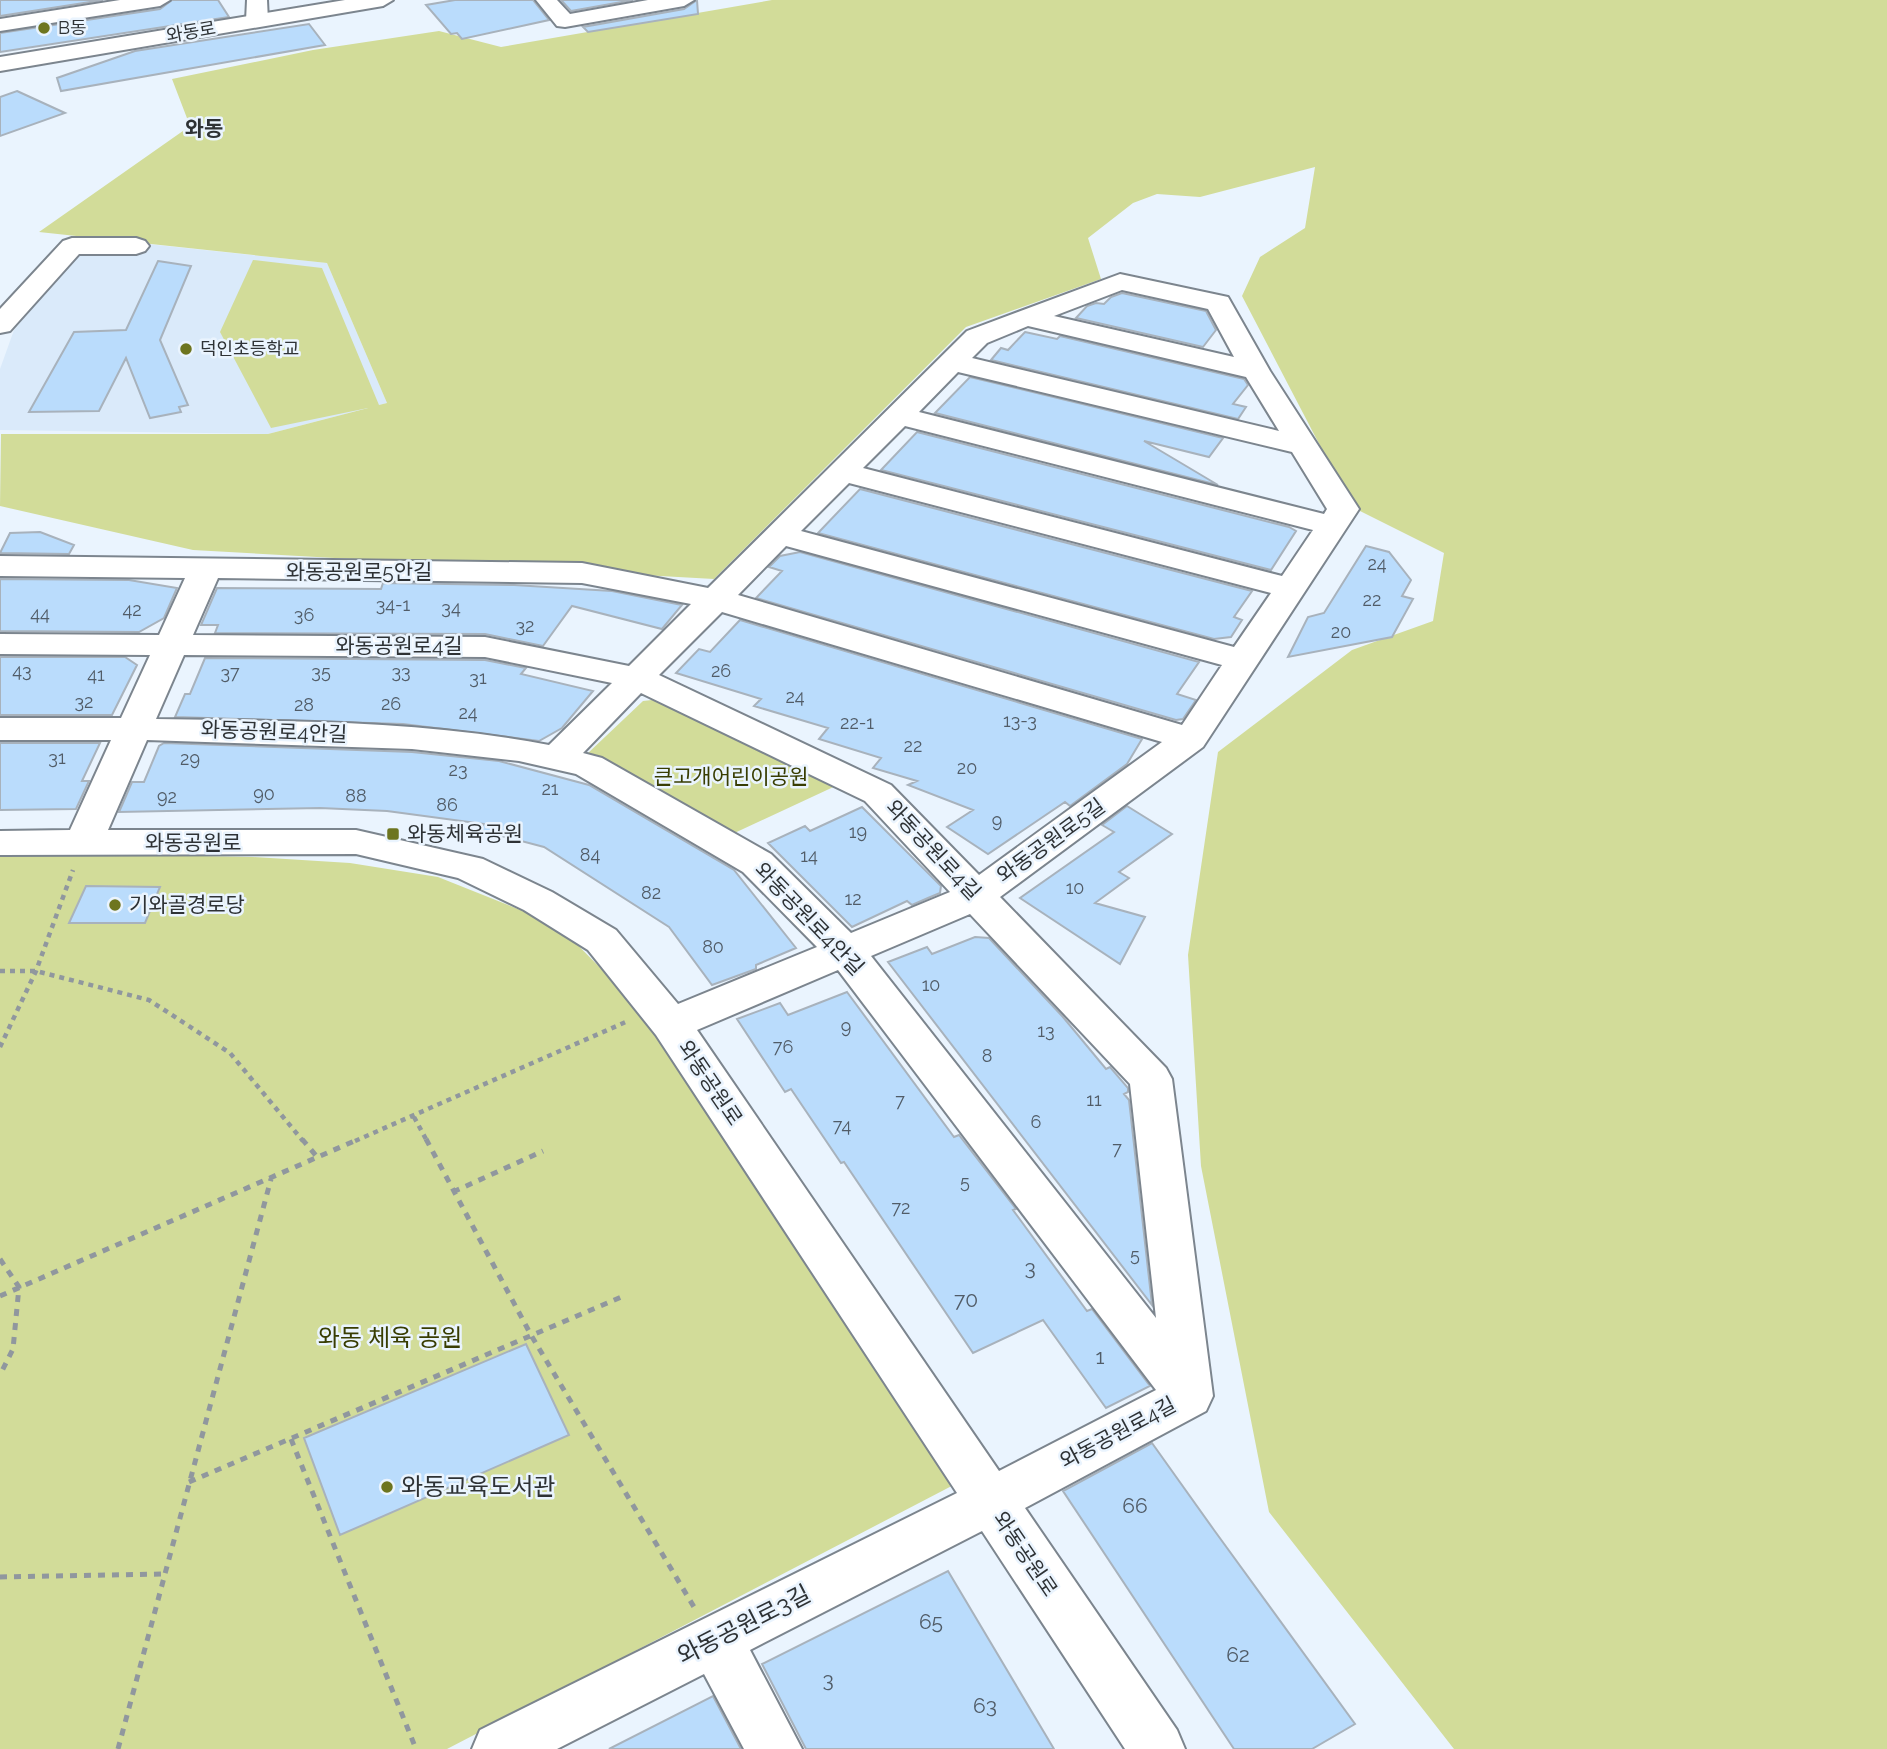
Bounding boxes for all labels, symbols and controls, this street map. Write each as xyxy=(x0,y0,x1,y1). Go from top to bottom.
place label: B동 xyxy=(58,17,87,38)
street label: 와동로 xyxy=(165,17,217,46)
marker: B동 xyxy=(36,20,52,36)
district label: 와동 xyxy=(185,116,223,141)
place label: 덕인초등학교 xyxy=(200,338,299,359)
marker: 덕인초등학교 xyxy=(178,341,194,357)
house number: 24 xyxy=(1367,553,1387,574)
street label: 와동공원로5안길 xyxy=(286,559,432,584)
house number: 22 xyxy=(1363,589,1381,610)
house number: 34-1 xyxy=(376,594,411,615)
house number: 34 xyxy=(441,597,461,618)
house number: 42 xyxy=(122,599,142,620)
house number: 44 xyxy=(30,603,50,624)
house number: 36 xyxy=(294,604,314,625)
house number: 32 xyxy=(516,615,535,636)
house number: 20 xyxy=(1331,621,1351,642)
street label: 와동공원로4길 xyxy=(335,633,463,658)
house number: 43 xyxy=(12,660,32,681)
house number: 26 xyxy=(711,660,731,681)
house number: 35 xyxy=(311,661,331,682)
house number: 33 xyxy=(391,661,411,682)
house number: 37 xyxy=(220,662,240,683)
house number: 41 xyxy=(87,664,105,685)
house number: 31 xyxy=(469,667,487,688)
house number: 24 xyxy=(785,686,805,707)
house number: 32 xyxy=(75,691,94,712)
house number: 26 xyxy=(381,693,401,714)
house number: 28 xyxy=(294,694,314,715)
house number: 24 xyxy=(458,702,478,723)
house number: 13-3 xyxy=(1003,710,1037,731)
house number: 22-1 xyxy=(840,712,874,733)
street label: 와동공원로4안길 xyxy=(200,716,348,747)
house number: 22 xyxy=(904,735,922,756)
house number: 31 xyxy=(48,747,66,768)
house number: 29 xyxy=(180,748,200,769)
house number: 20 xyxy=(957,757,977,778)
house number: 23 xyxy=(449,759,468,780)
park label: 큰고개어린이공원 xyxy=(654,764,808,789)
house number: 21 xyxy=(541,778,559,799)
house number: 90 xyxy=(253,783,275,804)
house number: 88 xyxy=(345,785,367,806)
house number: 92 xyxy=(157,786,177,807)
street label: 와동공원로5길 xyxy=(992,793,1110,888)
house number: 86 xyxy=(436,794,458,815)
street label: 와동공원로4길 xyxy=(881,795,986,905)
house number: 9 xyxy=(992,810,1002,831)
place label: 와동체육공원 xyxy=(407,821,523,846)
house number: 19 xyxy=(849,821,867,842)
marker: 와동체육공원 xyxy=(385,826,401,842)
street label: 와동공원로 xyxy=(145,830,241,855)
house number: 84 xyxy=(580,844,600,865)
house number: 14 xyxy=(800,845,818,866)
street label: 와동공원로4안길 xyxy=(749,857,869,980)
house number: 10 xyxy=(1066,877,1084,898)
house number: 82 xyxy=(641,882,661,903)
house number: 12 xyxy=(844,888,862,909)
place label: 기와골경로당 xyxy=(129,892,245,917)
marker: 기와골경로당 xyxy=(107,897,123,913)
house number: 80 xyxy=(702,936,724,957)
house number: 10 xyxy=(922,974,940,995)
house number: 9 xyxy=(841,1016,851,1037)
house number: 13 xyxy=(1037,1020,1055,1041)
street label: 와동공원로 xyxy=(673,1036,748,1130)
house number: 76 xyxy=(773,1036,793,1057)
house number: 8 xyxy=(982,1045,992,1066)
house number: 11 xyxy=(1086,1089,1102,1110)
house number: 7 xyxy=(895,1090,905,1111)
house number: 6 xyxy=(1031,1111,1042,1132)
house number: 74 xyxy=(833,1115,851,1136)
house number: 7 xyxy=(1112,1138,1122,1159)
house number: 5 xyxy=(960,1171,970,1192)
house number: 72 xyxy=(891,1197,911,1218)
house number: 5 xyxy=(1130,1244,1140,1265)
house number: 3 xyxy=(1024,1255,1036,1280)
house number: 70 xyxy=(954,1287,978,1312)
park label: 와동 체육 공원 xyxy=(318,1323,462,1352)
house number: 1 xyxy=(1096,1344,1105,1369)
street label: 와동공원로4길 xyxy=(1056,1392,1180,1473)
place label: 와동교육도서관 xyxy=(401,1472,556,1501)
marker: 와동교육도서관 xyxy=(379,1479,395,1495)
house number: 66 xyxy=(1122,1493,1148,1518)
street label: 와동공원로 xyxy=(988,1507,1063,1601)
street label: 와동공원로3길 xyxy=(672,1579,815,1670)
house number: 65 xyxy=(919,1609,943,1634)
house number: 62 xyxy=(1226,1642,1250,1667)
house number: 3 xyxy=(822,1667,834,1692)
house number: 63 xyxy=(973,1693,997,1718)

